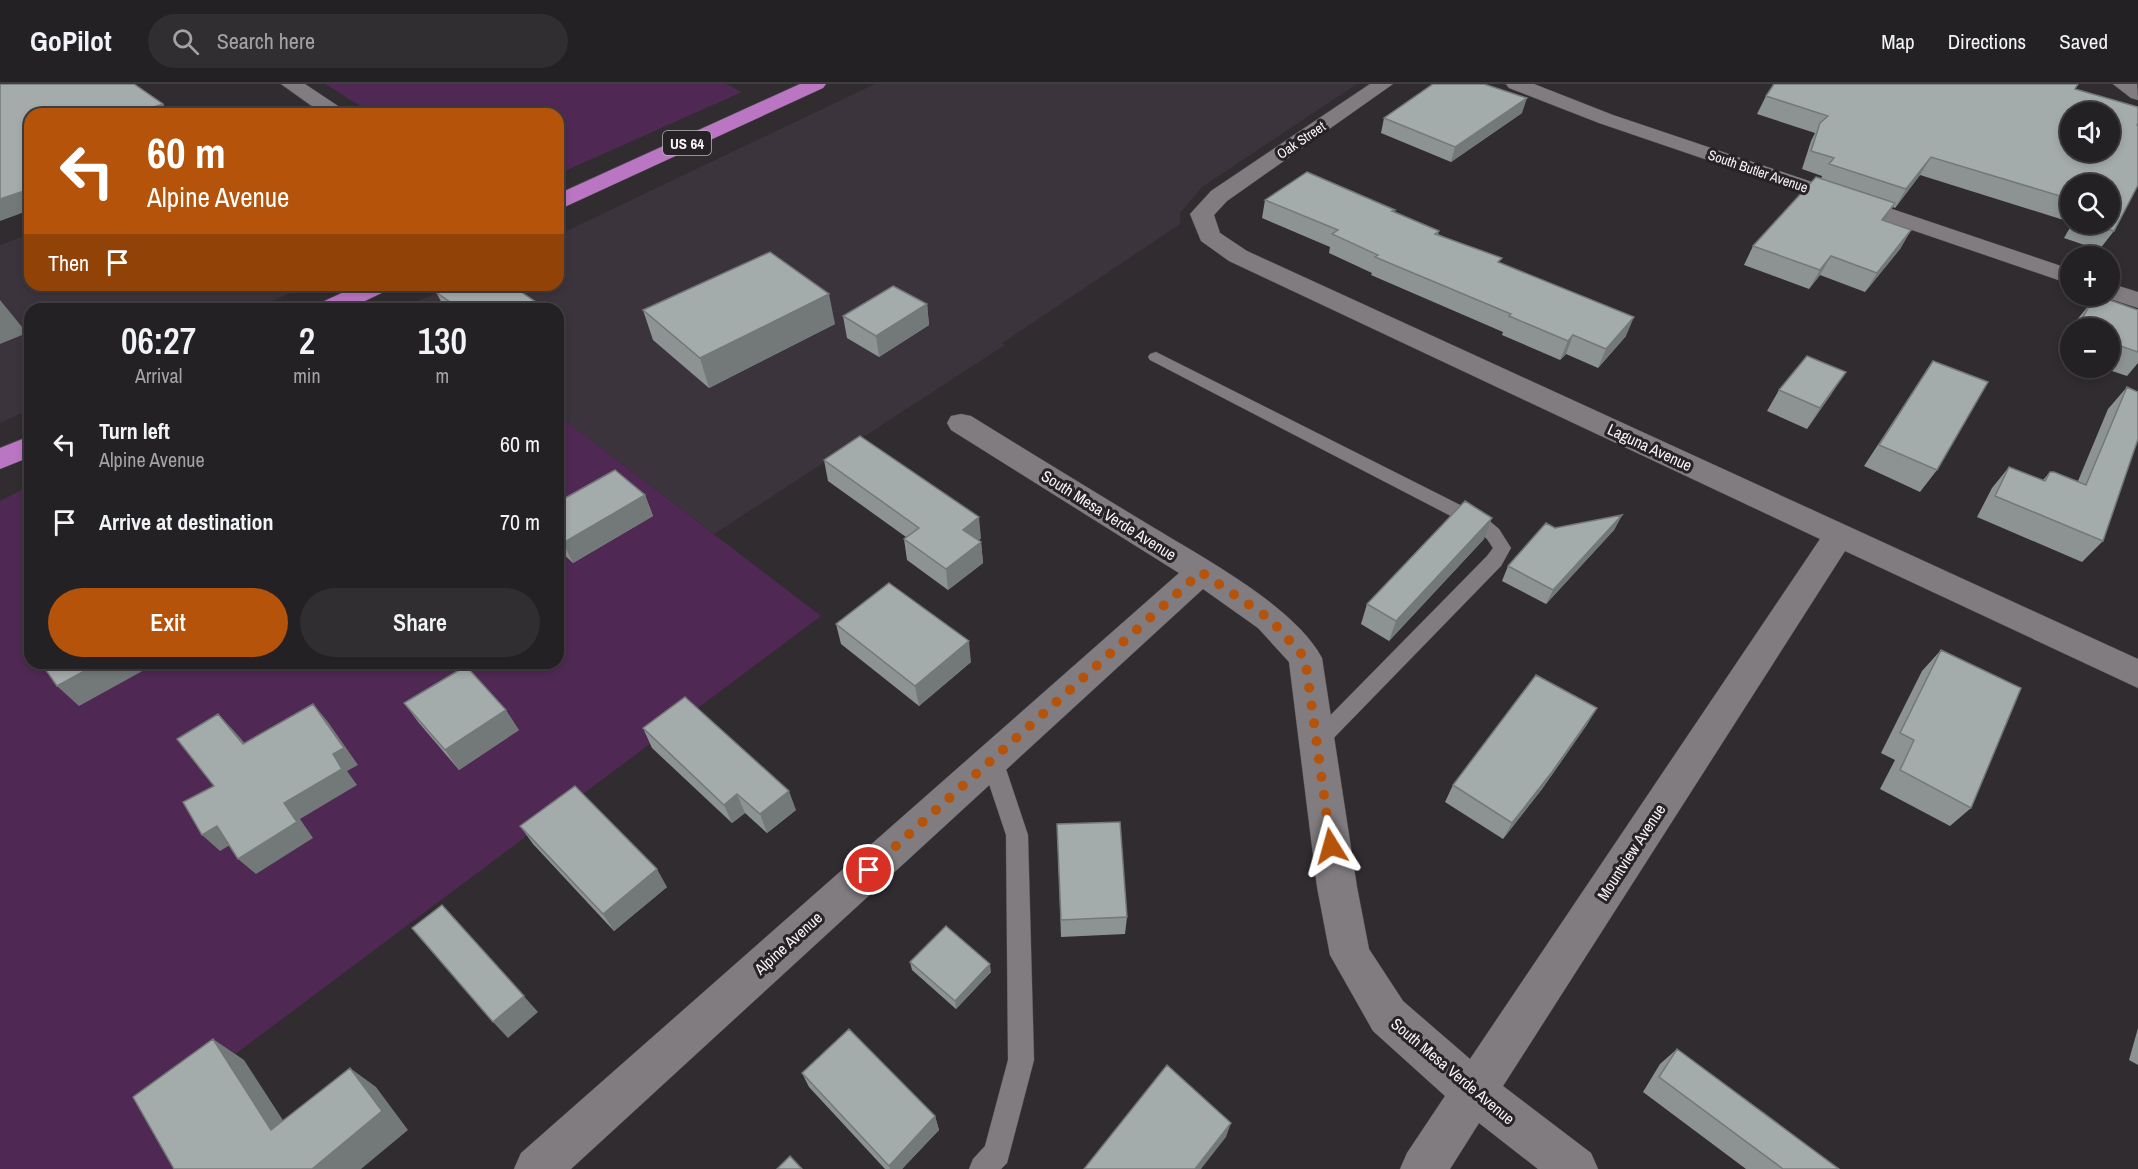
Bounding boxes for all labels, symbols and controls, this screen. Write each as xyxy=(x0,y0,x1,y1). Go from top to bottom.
search box xyxy=(148,14,568,68)
text: GoPilot xyxy=(30,22,112,60)
icon: search xyxy=(169,25,202,58)
text: Search here xyxy=(217,26,315,56)
text: Map xyxy=(1881,27,1915,56)
text: Directions xyxy=(1948,27,2026,56)
text: Saved xyxy=(2059,27,2108,56)
map controls xyxy=(2060,102,2120,378)
button: sound xyxy=(2060,102,2120,162)
street label: Oak Street xyxy=(1273,117,1329,163)
text: 60 m xyxy=(147,125,226,181)
road number: US 64 xyxy=(663,131,711,155)
icon: left xyxy=(48,132,126,210)
street label: South Butler Avenue xyxy=(1706,145,1810,197)
button: search xyxy=(2060,174,2120,234)
text: Alpine Avenue xyxy=(147,179,289,215)
icon: arrive xyxy=(101,246,134,279)
button: + xyxy=(2060,246,2120,306)
text: Then xyxy=(48,248,89,278)
text: 06:27 xyxy=(121,317,196,365)
text: 2 xyxy=(299,317,315,365)
text: 130 xyxy=(418,317,467,365)
button: − xyxy=(2060,318,2120,378)
text: Arrival xyxy=(135,362,182,389)
text: min xyxy=(293,362,321,389)
text: m xyxy=(435,362,449,389)
text: Turn left xyxy=(99,416,170,446)
street label: Laguna Avenue xyxy=(1604,418,1696,476)
icon: left xyxy=(48,428,81,461)
text: 60 m xyxy=(500,429,540,459)
text: Alpine Avenue xyxy=(99,446,205,473)
street label: South Mesa Verde Avenue xyxy=(1037,465,1181,565)
icon: arrive xyxy=(48,506,81,539)
text: Arrive at destination xyxy=(99,507,273,537)
text: 70 m xyxy=(500,507,540,537)
button: Exit xyxy=(48,588,288,657)
button: Share xyxy=(300,588,540,657)
street label: Mountview Avenue xyxy=(1592,800,1670,904)
position arrow xyxy=(1299,814,1363,878)
pin xyxy=(843,844,894,895)
icon: arrive xyxy=(852,853,885,886)
street label: Alpine Avenue xyxy=(749,907,827,980)
street label: South Mesa Verde Avenue xyxy=(1387,1013,1519,1129)

